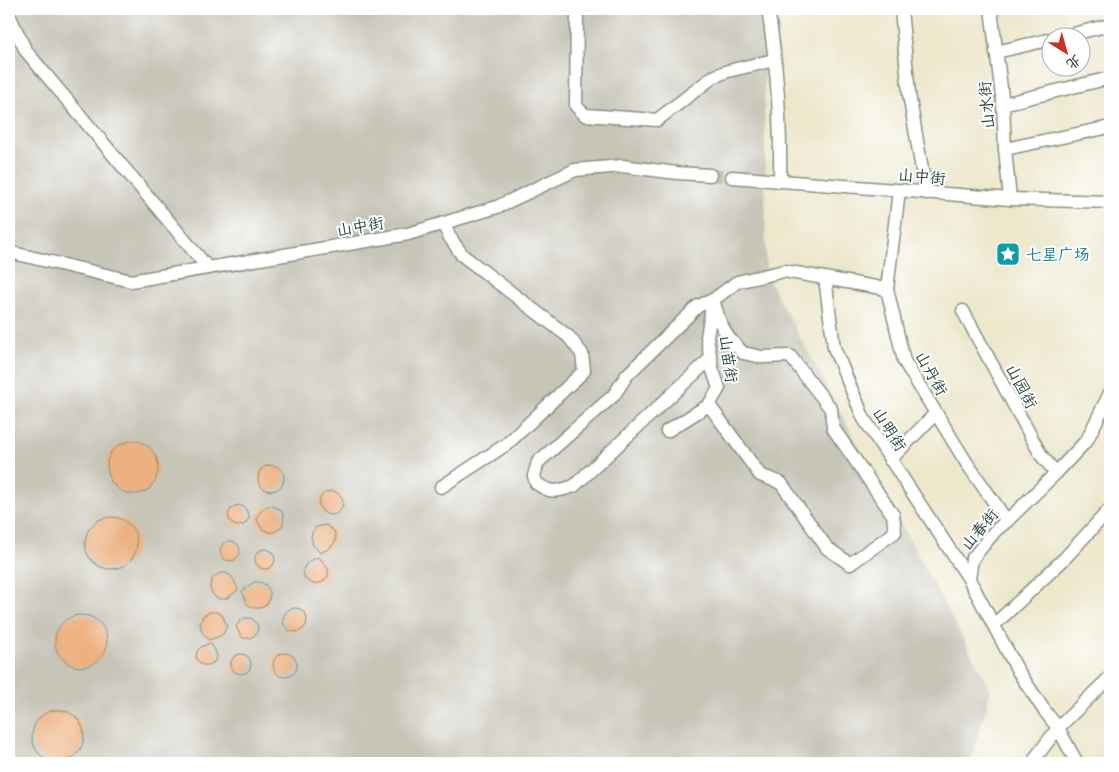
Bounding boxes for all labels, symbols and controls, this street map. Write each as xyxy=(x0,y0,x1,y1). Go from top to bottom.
north arrow xyxy=(1042,28,1092,78)
text: 北 xyxy=(1062,49,1085,74)
street label: 山水街 xyxy=(974,80,1000,130)
street label: 山中街 xyxy=(897,164,947,190)
street label: 山中街 xyxy=(335,212,386,242)
place icon: 七星广场 xyxy=(995,241,1021,267)
place label: 七星广场 xyxy=(1026,244,1090,266)
street label: 山苗街 xyxy=(714,334,742,384)
street label: 山丹街 xyxy=(910,347,952,400)
street label: 山园街 xyxy=(1000,360,1042,413)
street label: 山明街 xyxy=(867,403,911,456)
street label: 山春街 xyxy=(956,504,1004,555)

